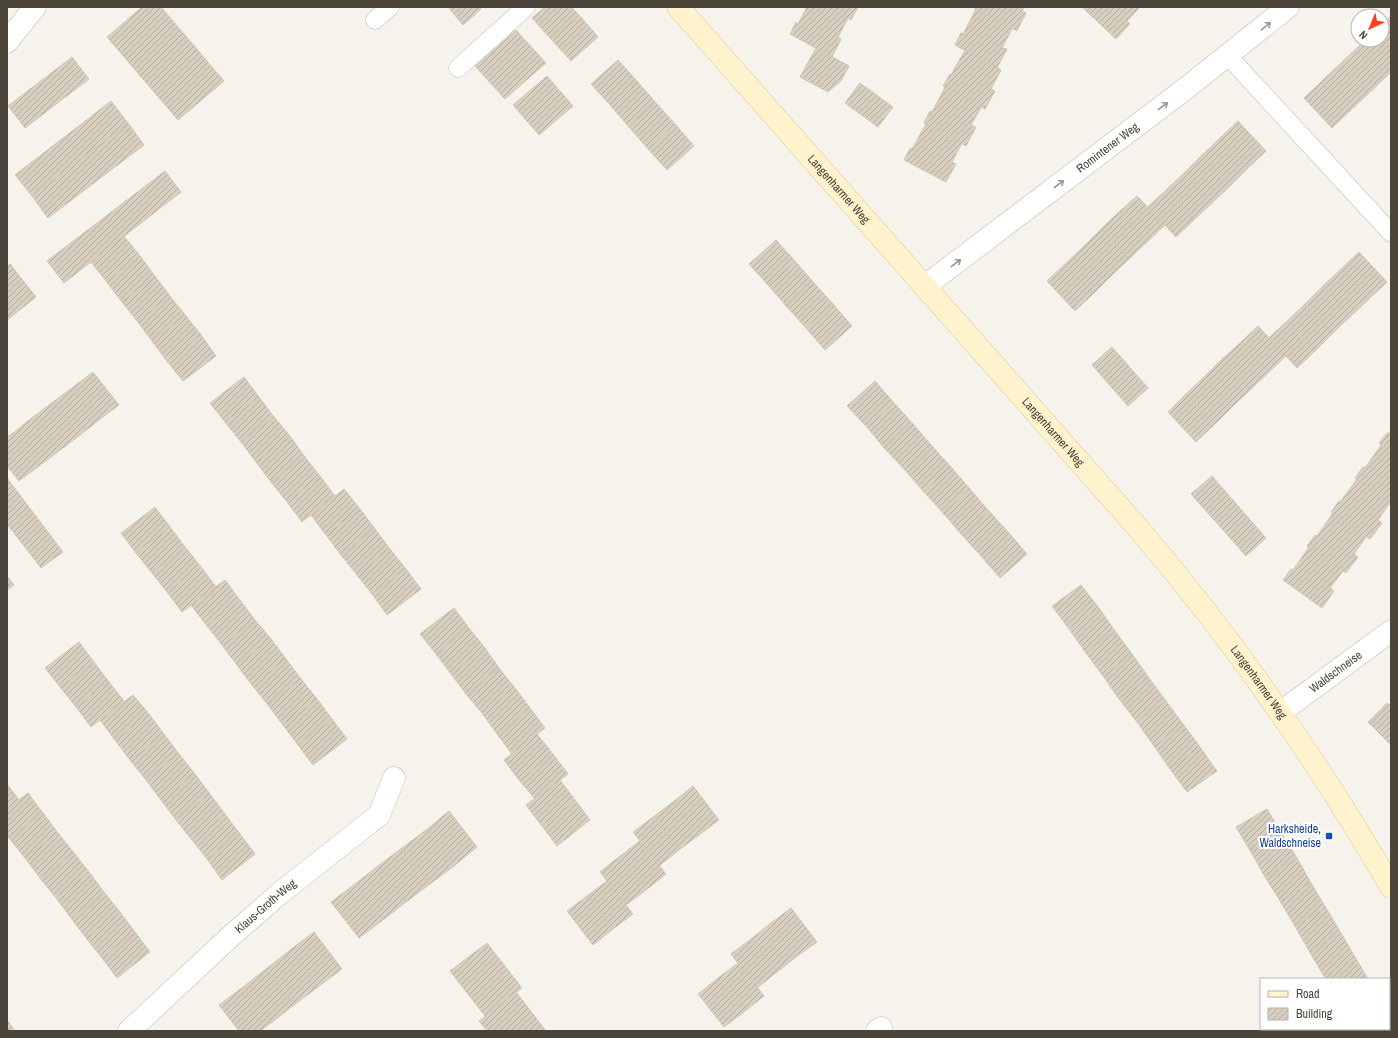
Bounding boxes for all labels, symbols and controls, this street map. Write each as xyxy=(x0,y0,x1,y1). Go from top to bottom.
north arrow xyxy=(1350,8,1390,48)
one-way arrow xyxy=(1260,21,1271,30)
text: N xyxy=(1356,28,1370,42)
one-way arrow xyxy=(1158,102,1169,110)
street label: Romintener Weg xyxy=(1073,119,1142,177)
street label: Langenharmer Weg xyxy=(804,151,874,227)
one-way arrow xyxy=(1054,180,1065,188)
one-way arrow xyxy=(950,258,961,267)
street label: Langenharmer Weg xyxy=(1018,394,1088,470)
street label: Langenharmer Weg xyxy=(1227,642,1291,723)
street label: Waldschneise xyxy=(1306,647,1365,696)
place label: Harksheide, Waldschneise xyxy=(1260,821,1321,851)
marker: Harksheide, Waldschneise xyxy=(1324,831,1334,841)
street label: Klaus-Groth-Weg xyxy=(231,875,300,937)
legend xyxy=(1260,978,1390,1030)
text: Road xyxy=(1296,986,1320,1002)
text: Building xyxy=(1296,1006,1333,1022)

